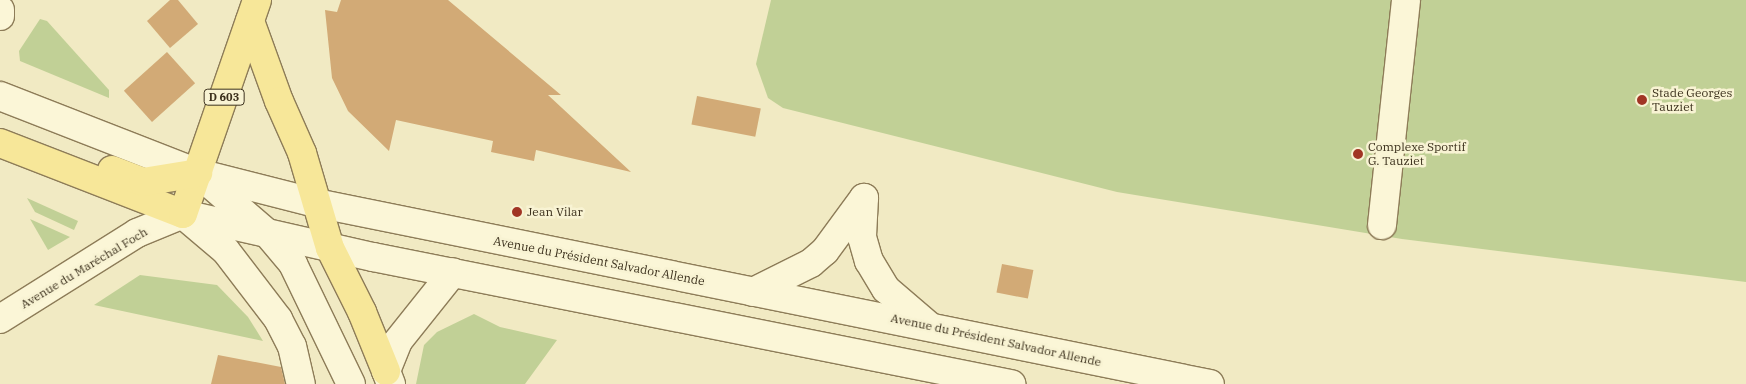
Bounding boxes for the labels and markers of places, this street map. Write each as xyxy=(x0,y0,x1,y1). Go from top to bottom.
place label: Stade Georges Tauziet xyxy=(1652,86,1732,114)
marker: Stade Georges Tauziet xyxy=(1636,94,1648,106)
place label: Complexe Sportif G. Tauziet xyxy=(1368,140,1466,168)
marker: Complexe Sportif G. Tauziet xyxy=(1352,148,1364,160)
place label: Jean Vilar xyxy=(527,205,583,219)
marker: Jean Vilar xyxy=(511,206,523,218)

